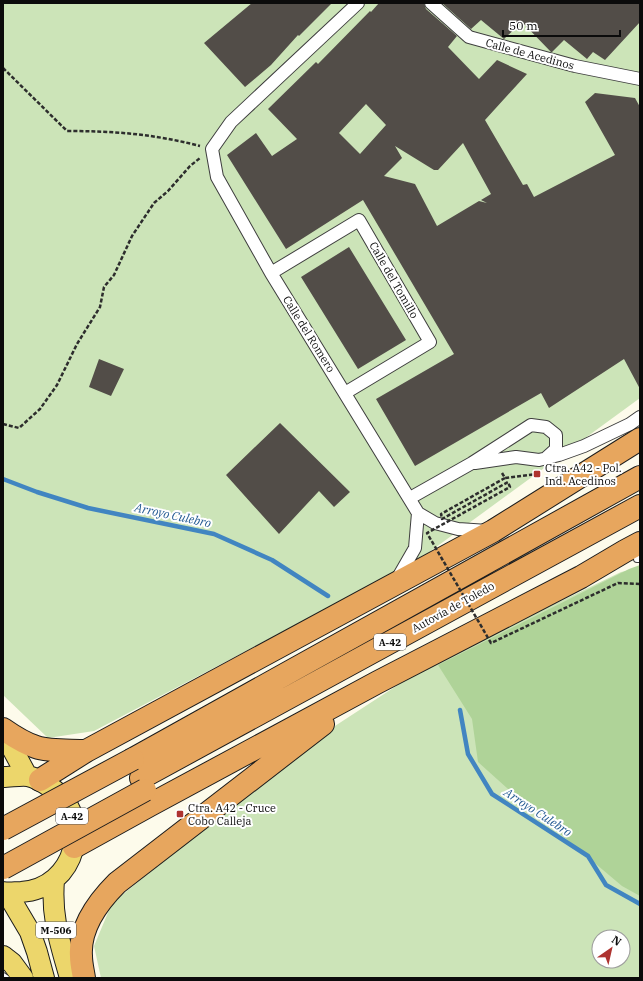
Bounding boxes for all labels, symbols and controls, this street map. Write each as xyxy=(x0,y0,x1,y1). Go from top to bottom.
scale bar xyxy=(503,12,620,38)
text: 50 m xyxy=(509,18,538,33)
street label: Calle de Acedinos xyxy=(484,35,576,73)
street label: Calle del Tomillo xyxy=(366,239,422,321)
street label: Calle del Romero xyxy=(280,293,338,375)
place label: Ctra. A42 - Pol. Ind. Acedinos xyxy=(545,461,622,488)
marker: Ctra. A42 - Pol. Ind. Acedinos xyxy=(532,469,542,479)
water label: Arroyo Culebro xyxy=(132,499,213,530)
street label: Autovía de Toledo xyxy=(409,579,497,635)
road number: A-42 xyxy=(374,634,406,650)
water label: Arroyo Culebro xyxy=(500,784,575,839)
place label: Ctra. A42 - Cruce Cobo Calleja xyxy=(188,801,276,828)
road number: A-42 xyxy=(56,808,88,824)
marker: Ctra. A42 - Cruce Cobo Calleja xyxy=(175,809,185,819)
road number: M-506 xyxy=(36,922,76,938)
north arrow xyxy=(591,929,631,969)
text: N xyxy=(609,932,624,949)

